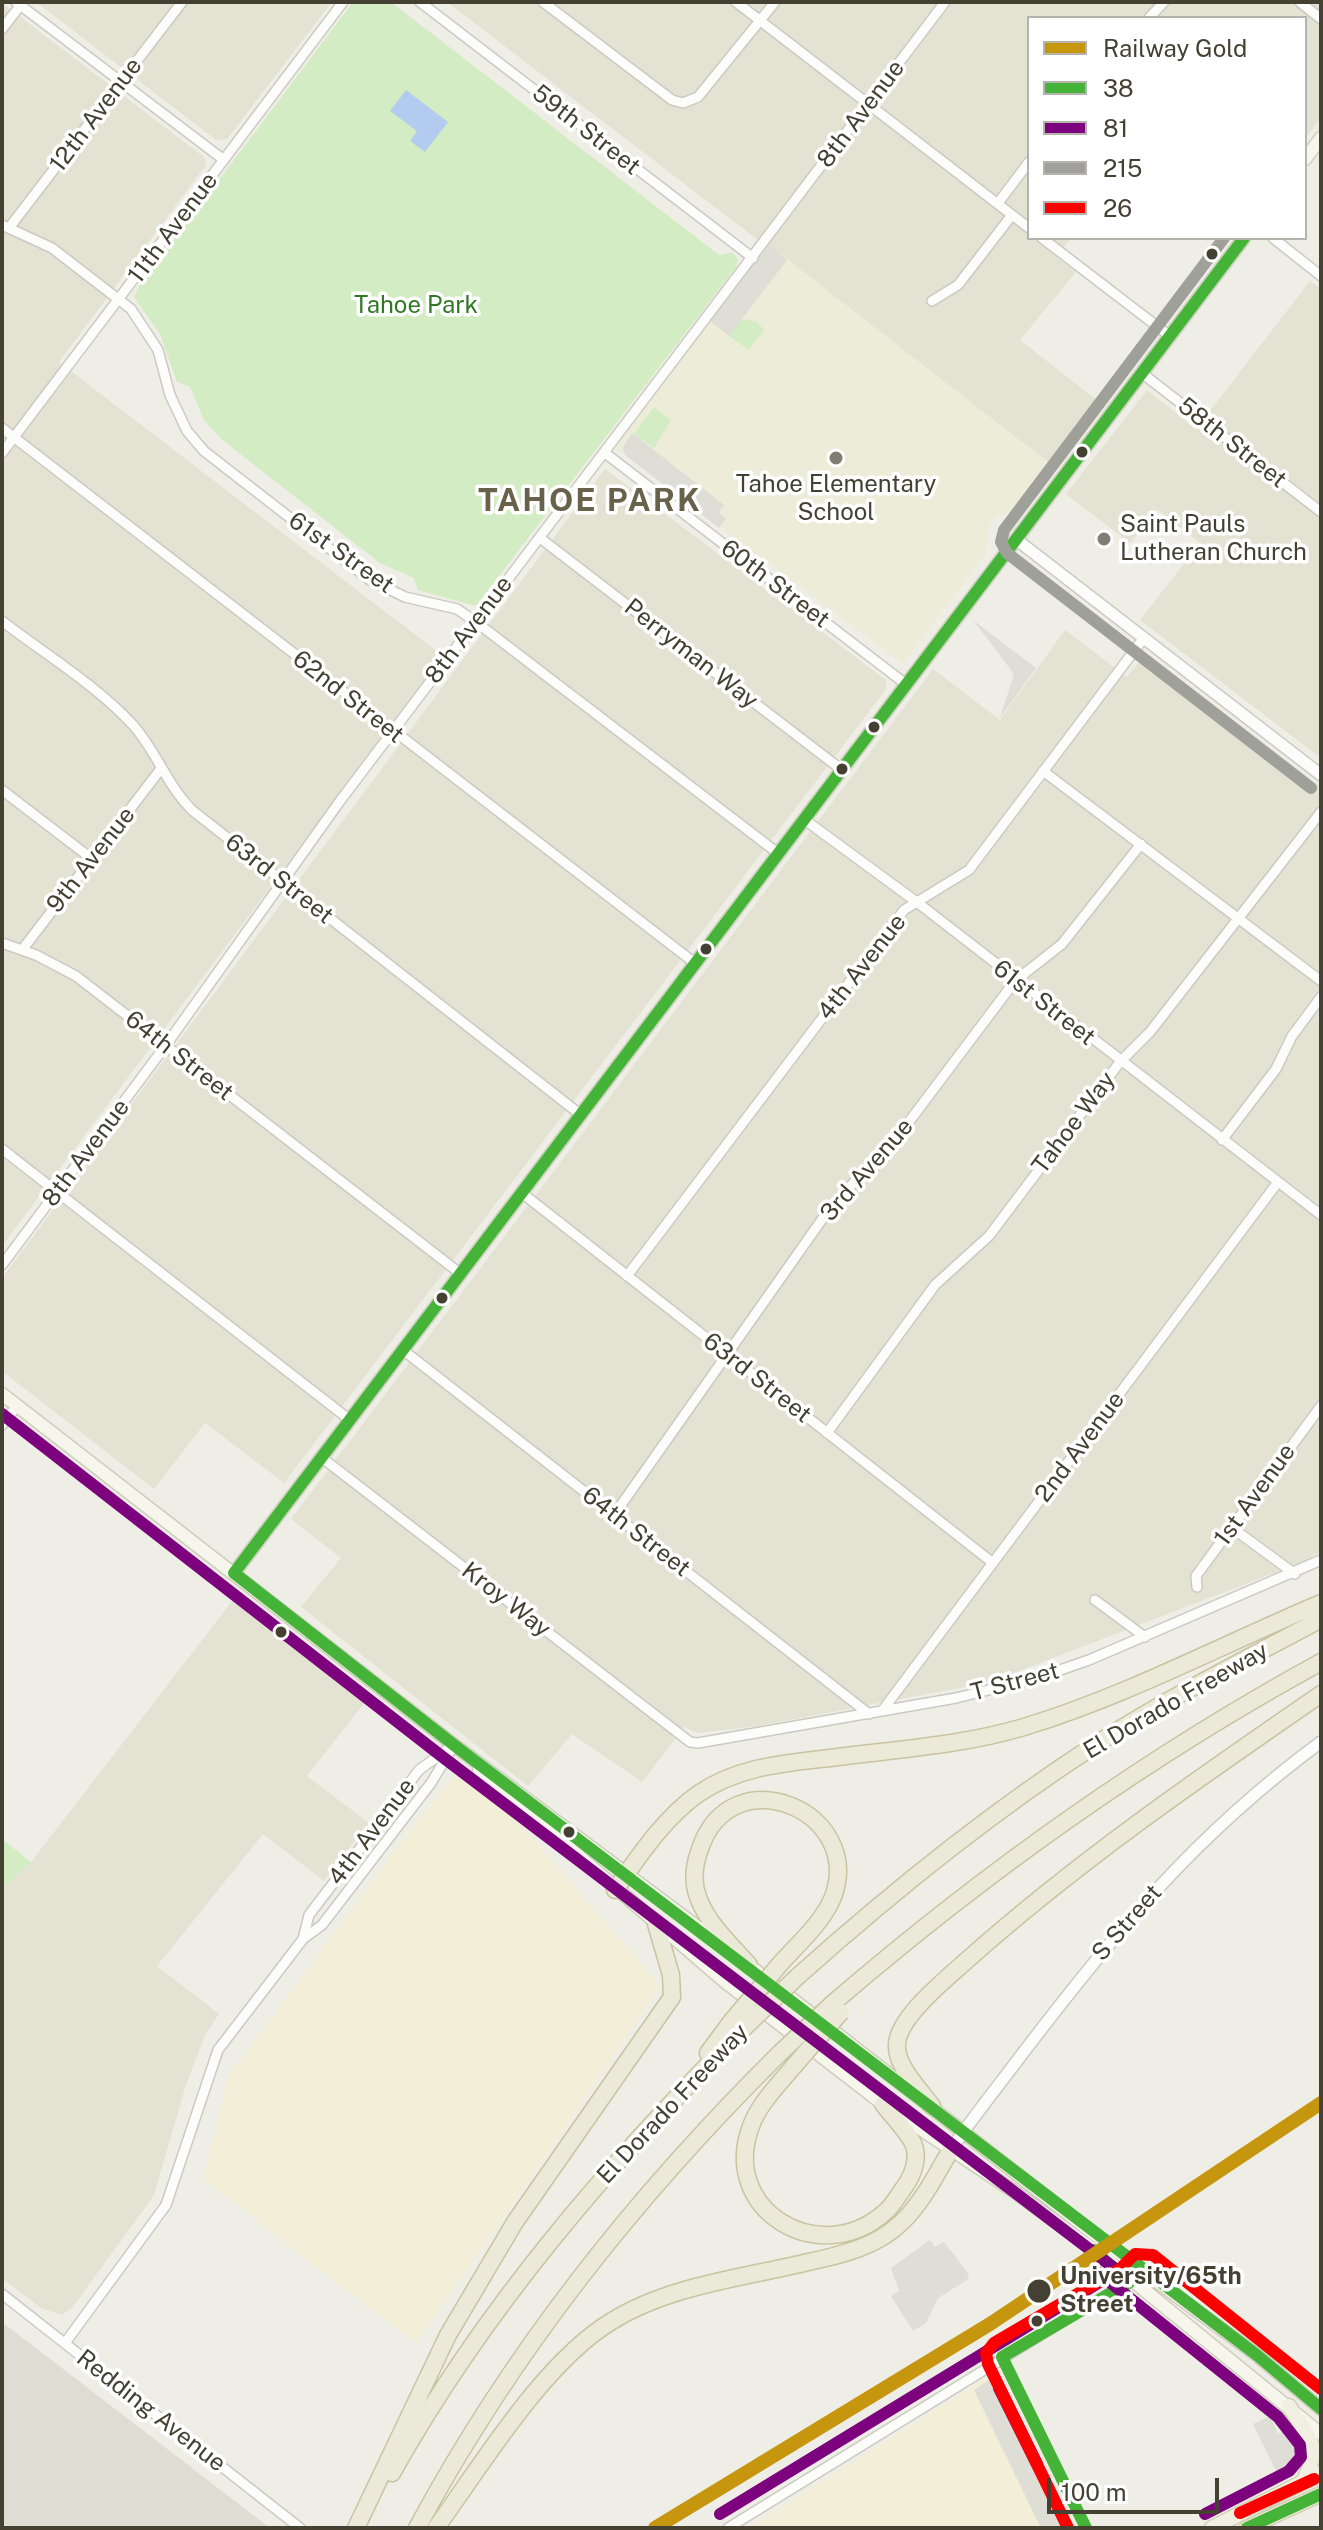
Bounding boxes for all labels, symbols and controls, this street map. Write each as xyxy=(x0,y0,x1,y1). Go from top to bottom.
legend xyxy=(1027,16,1307,240)
text: Railway Gold xyxy=(1103,34,1247,62)
street label: 12th Avenue xyxy=(44,52,148,178)
street label: 8th Avenue xyxy=(811,55,911,173)
text: 38 xyxy=(1103,74,1134,102)
street label: 59th Street xyxy=(526,79,646,181)
text: 81 xyxy=(1103,114,1128,142)
text: 215 xyxy=(1103,154,1142,182)
street label: 11th Avenue xyxy=(122,167,224,289)
text: 26 xyxy=(1103,194,1132,222)
unlabelled marker xyxy=(1204,246,1220,262)
park label: Tahoe Park xyxy=(354,292,478,320)
street label: 58th Street xyxy=(1172,392,1292,494)
unlabelled marker xyxy=(1074,444,1090,460)
marker: Tahoe Elementary School xyxy=(827,449,845,467)
place label: Tahoe Elementary School xyxy=(736,471,936,527)
district label: TAHOE PARK xyxy=(478,482,702,520)
street label: 61st Street xyxy=(283,506,399,600)
place label: Saint Pauls Lutheran Church xyxy=(1120,511,1307,567)
marker: Saint Pauls Lutheran Church xyxy=(1095,530,1113,548)
street label: 60th Street xyxy=(715,534,835,634)
street label: 8th Avenue xyxy=(419,571,519,689)
street label: Perryman Way xyxy=(618,593,764,715)
street label: 62nd Street xyxy=(287,645,409,749)
unlabelled marker xyxy=(866,719,882,735)
unlabelled marker xyxy=(834,761,850,777)
street label: 9th Avenue xyxy=(41,801,141,919)
street label: 63rd Street xyxy=(219,828,339,930)
street label: 4th Avenue xyxy=(812,908,912,1026)
unlabelled marker xyxy=(698,941,714,957)
street label: 61st Street xyxy=(987,954,1101,1052)
street label: 64th Street xyxy=(119,1005,239,1107)
street label: Tahoe Way xyxy=(1026,1066,1122,1180)
street label: 8th Avenue xyxy=(36,1094,136,1212)
street label: 3rd Avenue xyxy=(815,1113,919,1227)
unlabelled marker xyxy=(434,1290,450,1306)
street label: 63rd Street xyxy=(697,1327,817,1429)
street label: 2nd Avenue xyxy=(1029,1386,1131,1508)
street label: 1st Avenue xyxy=(1208,1438,1302,1552)
street label: 64th Street xyxy=(576,1481,696,1583)
street label: Kroy Way xyxy=(456,1556,556,1644)
unlabelled marker xyxy=(273,1624,289,1640)
street label: El Dorado Freeway xyxy=(1079,1636,1273,1766)
street label: T Street xyxy=(968,1656,1062,1708)
street label: 4th Avenue xyxy=(322,1773,422,1891)
unlabelled marker xyxy=(561,1824,577,1840)
street label: S Street xyxy=(1086,1879,1168,1967)
street label: El Dorado Freeway xyxy=(591,2018,755,2190)
place label: University/65th Street xyxy=(1060,2263,1242,2319)
marker: University/65th Street xyxy=(1025,2277,1053,2305)
unlabelled marker xyxy=(1029,2313,1045,2329)
street label: Redding Avenue xyxy=(71,2344,231,2478)
scale bar xyxy=(1051,2462,1223,2512)
text: 100 m xyxy=(1061,2478,1127,2506)

